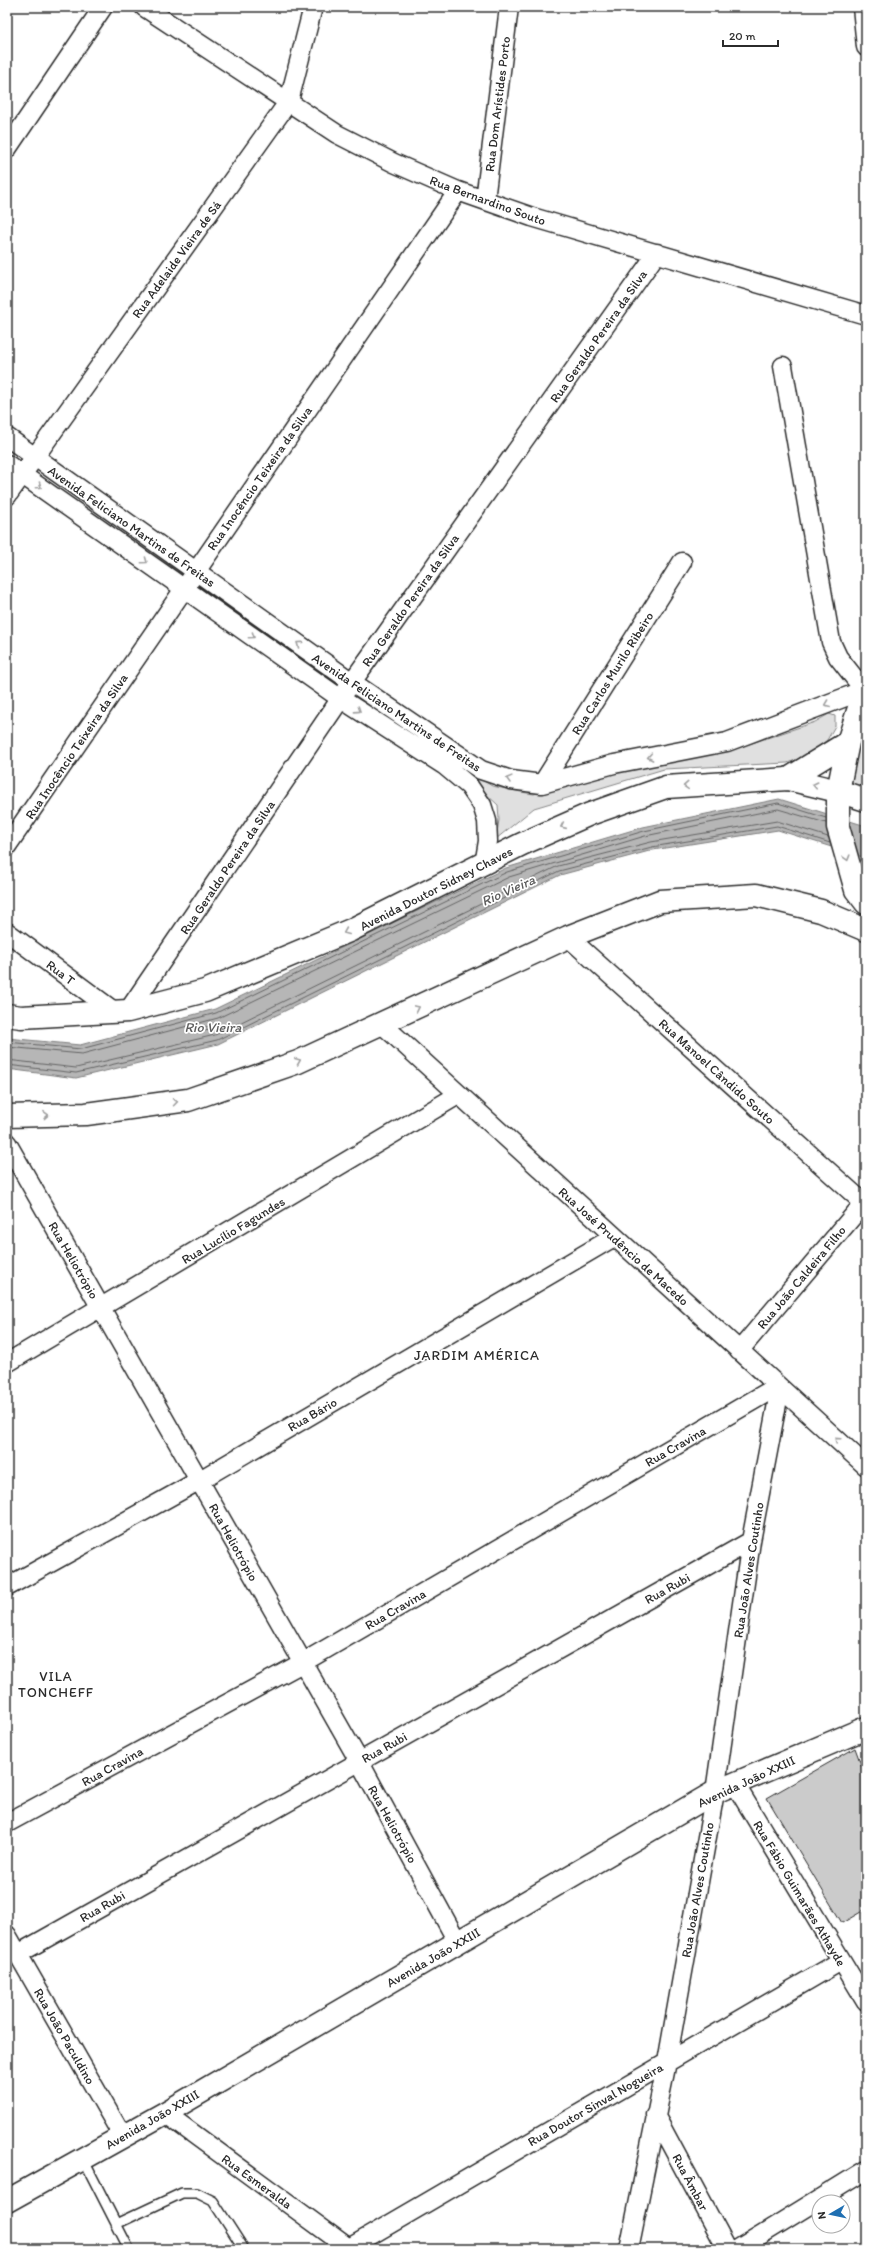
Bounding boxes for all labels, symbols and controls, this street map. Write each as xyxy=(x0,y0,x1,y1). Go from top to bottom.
scale bar xyxy=(723,22,778,48)
text: 20 m xyxy=(729,29,756,43)
street label: Rua Dom Arístides Porto xyxy=(482,35,513,173)
street label: Rua Bernardino Souto xyxy=(428,172,548,229)
street label: Rua Adelaide Vieira de Sá xyxy=(129,197,224,321)
street label: Rua Geraldo Pereira da Silva xyxy=(547,267,650,406)
street label: Rua Inocêncio Teixeira da Silva xyxy=(204,403,315,553)
street label: Avenida Feliciano Martins de Freitas xyxy=(45,463,218,590)
one-way arrow xyxy=(35,481,42,489)
street label: Rua Geraldo Pereira da Silva xyxy=(359,531,462,670)
one-way arrow xyxy=(141,556,148,563)
street label: Rua Carlos Murilo Ribeiro xyxy=(568,609,657,738)
one-way arrow xyxy=(247,631,254,638)
one-way arrow xyxy=(296,642,303,649)
street label: Avenida Feliciano Martins de Freitas xyxy=(309,650,484,775)
street label: Rua Inocêncio Teixeira da Silva xyxy=(22,670,131,822)
one-way arrow xyxy=(824,700,831,708)
one-way arrow xyxy=(354,705,361,712)
one-way arrow xyxy=(646,753,653,761)
one-way arrow xyxy=(506,775,513,784)
one-way arrow xyxy=(683,782,689,791)
one-way arrow xyxy=(812,782,818,790)
street label: Rua Geraldo Pereira da Silva xyxy=(177,797,278,937)
one-way arrow xyxy=(560,821,568,829)
street label: Avenida Doutor Sidney Chaves xyxy=(357,843,515,934)
one-way arrow xyxy=(842,855,851,862)
water label: Rio Vieira xyxy=(479,871,538,910)
one-way arrow xyxy=(342,928,349,936)
street label: Rua T xyxy=(44,957,78,988)
one-way arrow xyxy=(413,1005,420,1013)
street label: Rua Manoel Cândido Souto xyxy=(656,1015,778,1128)
water label: Rio Vieira xyxy=(184,1019,242,1036)
one-way arrow xyxy=(295,1058,302,1066)
one-way arrow xyxy=(172,1098,178,1107)
one-way arrow xyxy=(43,1111,49,1119)
street label: Rua José Prudêncio de Macedo xyxy=(556,1184,692,1309)
street label: Rua Lucílio Fagundes xyxy=(179,1194,288,1267)
street label: Rua Heliotrópio xyxy=(45,1219,102,1302)
street label: Rua João Caldeira Filho xyxy=(754,1223,849,1332)
district label: JARDIM AMÉRICA xyxy=(414,1347,540,1364)
street label: Rua Bário xyxy=(285,1394,340,1435)
street label: Rua Cravina xyxy=(642,1423,709,1470)
one-way arrow xyxy=(834,1437,842,1444)
street label: Rua Heliotrópio xyxy=(206,1501,261,1584)
street label: Rua João Alves Coutinho xyxy=(730,1501,767,1639)
street label: Rua Rubi xyxy=(642,1570,693,1607)
street label: Rua Cravina xyxy=(362,1586,429,1633)
district label: VILA TONCHEFF xyxy=(18,1668,94,1701)
street label: Rua Rubi xyxy=(359,1729,410,1766)
street label: Rua Cravina xyxy=(79,1743,146,1789)
street label: Avenida João XXIII xyxy=(695,1752,797,1811)
street label: Rua Heliotrópio xyxy=(365,1783,420,1866)
street label: Rua Fábio Guimarães Athayde xyxy=(750,1818,849,1969)
street label: Rua João Alves Coutinho xyxy=(678,1821,717,1959)
street label: Rua Rubi xyxy=(77,1888,128,1925)
street label: Avenida João XXIII xyxy=(384,1924,483,1990)
street label: Rua João Paculdino xyxy=(31,1985,98,2087)
street label: Rua Doutor Sinval Nogueira xyxy=(525,2059,666,2149)
street label: Avenida João XXIII xyxy=(103,2086,202,2152)
street label: Rua Esmeralda xyxy=(219,2151,295,2212)
street label: Rua Âmbar xyxy=(669,2151,712,2214)
north arrow xyxy=(811,2194,851,2234)
text: N xyxy=(815,2211,829,2220)

